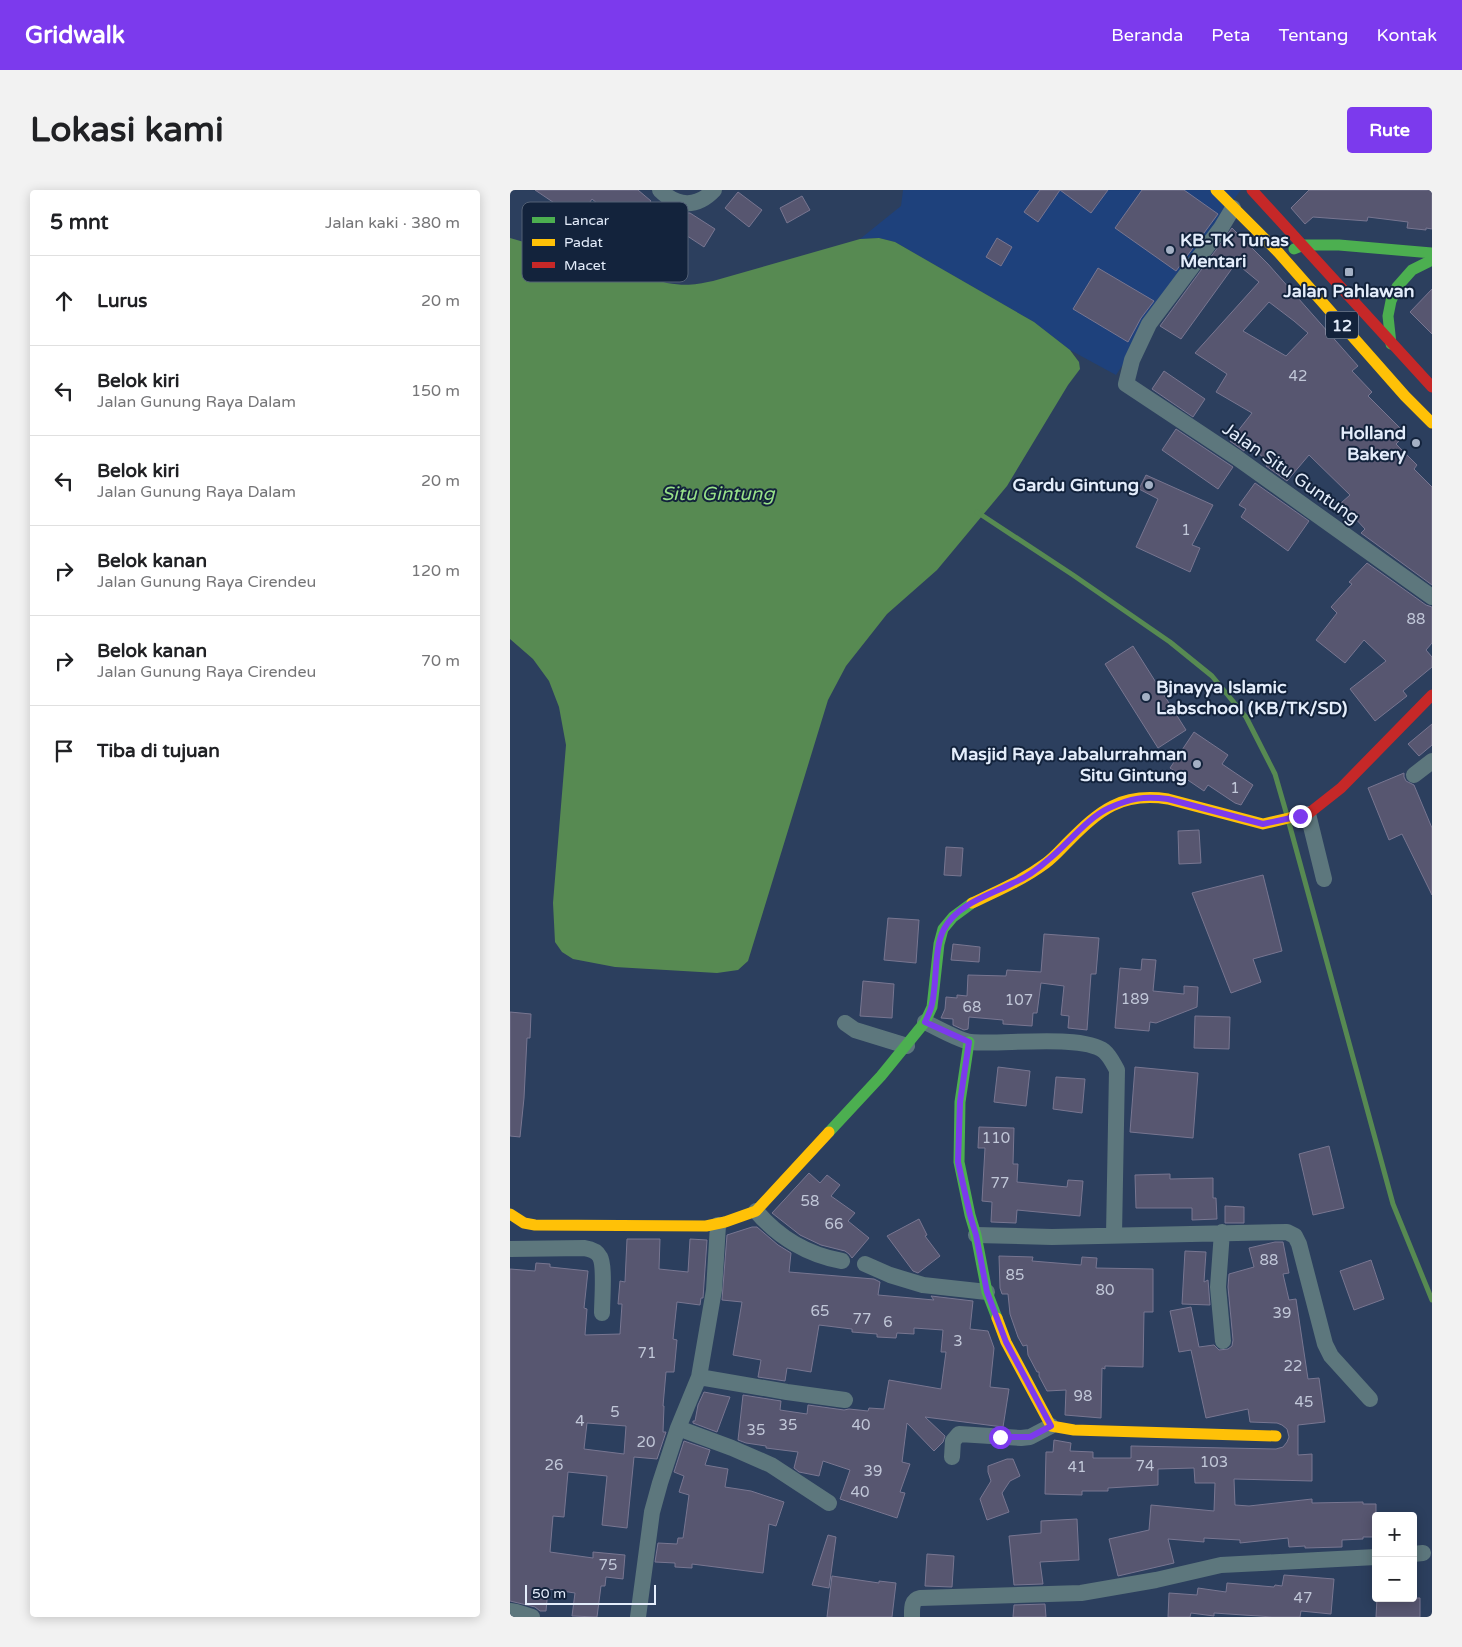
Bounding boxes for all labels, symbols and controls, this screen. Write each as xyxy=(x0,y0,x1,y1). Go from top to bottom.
text: Gridwalk xyxy=(25,21,125,50)
text: Beranda xyxy=(1111,24,1183,46)
text: Peta xyxy=(1211,24,1250,46)
text: Tentang xyxy=(1278,24,1348,46)
text: Kontak xyxy=(1376,24,1437,46)
button: Rute xyxy=(1347,107,1432,153)
text: Lokasi kami xyxy=(30,109,224,151)
legend xyxy=(522,202,688,282)
text: 5 mnt xyxy=(50,210,109,235)
text: Lancar xyxy=(564,212,610,229)
text: Jalan kaki · 380 m xyxy=(325,213,460,233)
place label: KB-TK Tunas Mentari xyxy=(1180,229,1289,272)
text: Padat xyxy=(564,234,603,251)
marker: KB-TK Tunas Mentari xyxy=(1164,244,1176,256)
text: Macet xyxy=(564,257,607,274)
marker: Jalan Pahlawan xyxy=(1343,266,1355,278)
place label: Jalan Pahlawan xyxy=(1282,280,1415,302)
icon: ahead xyxy=(50,287,78,315)
text: Lurus xyxy=(97,290,147,312)
text: 20 m xyxy=(421,291,460,311)
road number: 12 xyxy=(1326,312,1358,338)
house number: 42 xyxy=(1289,367,1307,385)
text: Belok kiri xyxy=(97,370,180,392)
icon: left xyxy=(50,377,78,405)
text: 150 m xyxy=(411,381,460,401)
text: Jalan Gunung Raya Dalam xyxy=(97,392,296,412)
street label: Jalan Situ Guntung xyxy=(1218,417,1364,529)
place label: Holland Bakery xyxy=(1340,422,1406,465)
marker: Holland Bakery xyxy=(1410,437,1422,449)
text: Belok kiri xyxy=(97,460,180,482)
icon: left xyxy=(50,467,78,495)
text: 20 m xyxy=(421,471,460,491)
place label: Gardu Gintung xyxy=(1013,474,1139,496)
marker: Gardu Gintung xyxy=(1143,479,1155,491)
text: Jalan Gunung Raya Dalam xyxy=(97,482,296,502)
water label: Situ Gintung xyxy=(662,483,775,505)
house number: 1 xyxy=(1181,521,1191,539)
text: Belok kanan xyxy=(97,550,207,572)
icon: right xyxy=(50,557,78,585)
text: 120 m xyxy=(411,561,460,581)
text: Jalan Gunung Raya Cirendeu xyxy=(97,572,316,592)
house number: 88 xyxy=(1407,610,1425,628)
text: Belok kanan xyxy=(97,640,207,662)
icon: right xyxy=(50,647,78,675)
text: 70 m xyxy=(421,651,460,671)
text: Jalan Gunung Raya Cirendeu xyxy=(97,662,316,682)
place label: Bjnayya Islamic Labschool (KB/TK/SD) xyxy=(1156,676,1348,719)
marker: Bjnayya Islamic Labschool (KB/TK/SD) xyxy=(1140,691,1152,703)
icon: arrive xyxy=(50,737,78,765)
text: Tiba di tujuan xyxy=(97,740,220,762)
place label: Masjid Raya Jabalurrahman Situ Gintung xyxy=(951,743,1187,786)
marker: Masjid Raya Jabalurrahman Situ Gintung xyxy=(1191,758,1203,770)
house number: 1 xyxy=(1230,779,1240,797)
route end xyxy=(1289,805,1312,828)
house number: 189 xyxy=(1121,990,1149,1008)
house number: 107 xyxy=(1005,991,1033,1009)
house number: 68 xyxy=(963,998,981,1016)
house number: 110 xyxy=(982,1129,1010,1147)
house number: 77 xyxy=(991,1174,1009,1192)
house number: 58 xyxy=(801,1192,819,1210)
house number: 66 xyxy=(825,1215,843,1233)
house number: 88 xyxy=(1260,1251,1278,1269)
house number: 85 xyxy=(1006,1266,1024,1284)
house number: 80 xyxy=(1096,1281,1114,1299)
house number: 65 xyxy=(811,1302,829,1320)
house number: 39 xyxy=(1273,1304,1291,1322)
house number: 77 xyxy=(853,1310,871,1328)
house number: 6 xyxy=(883,1313,893,1331)
house number: 3 xyxy=(953,1332,963,1350)
house number: 71 xyxy=(638,1344,656,1362)
house number: 22 xyxy=(1284,1357,1302,1375)
house number: 98 xyxy=(1074,1387,1092,1405)
house number: 45 xyxy=(1295,1393,1313,1411)
house number: 5 xyxy=(610,1403,620,1421)
house number: 4 xyxy=(575,1412,585,1430)
house number: 35 xyxy=(779,1416,797,1434)
house number: 40 xyxy=(852,1416,870,1434)
house number: 35 xyxy=(747,1421,765,1439)
route start xyxy=(989,1426,1012,1449)
house number: 20 xyxy=(637,1433,655,1451)
house number: 103 xyxy=(1200,1453,1228,1471)
house number: 26 xyxy=(545,1456,563,1474)
house number: 74 xyxy=(1136,1457,1154,1475)
house number: 41 xyxy=(1068,1458,1086,1476)
house number: 39 xyxy=(864,1462,882,1480)
house number: 40 xyxy=(851,1483,869,1501)
map controls xyxy=(1372,1512,1417,1602)
button: + xyxy=(1372,1512,1417,1557)
house number: 75 xyxy=(599,1556,617,1574)
button: − xyxy=(1372,1557,1417,1602)
scale bar xyxy=(525,1582,656,1605)
text: 50 m xyxy=(532,1585,566,1602)
house number: 47 xyxy=(1294,1589,1312,1607)

